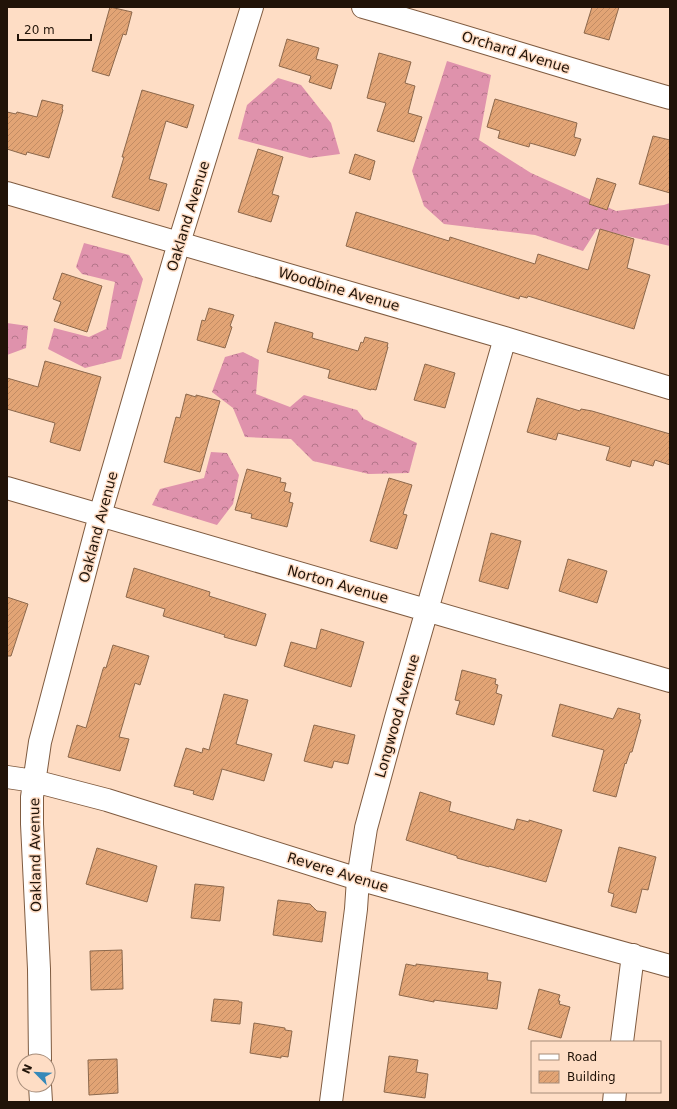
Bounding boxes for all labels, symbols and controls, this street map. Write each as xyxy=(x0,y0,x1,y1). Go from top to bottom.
scale bar xyxy=(18,16,91,42)
text: 20 m xyxy=(24,23,55,37)
street label: Orchard Avenue xyxy=(460,28,572,76)
street label: Oakland Avenue xyxy=(164,159,212,273)
street label: Woodbine Avenue xyxy=(276,264,402,314)
street label: Oakland Avenue xyxy=(75,470,121,584)
street label: Norton Avenue xyxy=(286,562,390,606)
street label: Longwood Avenue xyxy=(372,652,422,780)
street label: Oakland Avenue xyxy=(26,798,44,912)
street label: Revere Avenue xyxy=(285,849,391,895)
legend xyxy=(531,1041,661,1093)
text: Road xyxy=(567,1050,597,1064)
north arrow xyxy=(16,1053,56,1093)
text: N xyxy=(20,1062,35,1076)
text: Building xyxy=(567,1070,616,1084)

